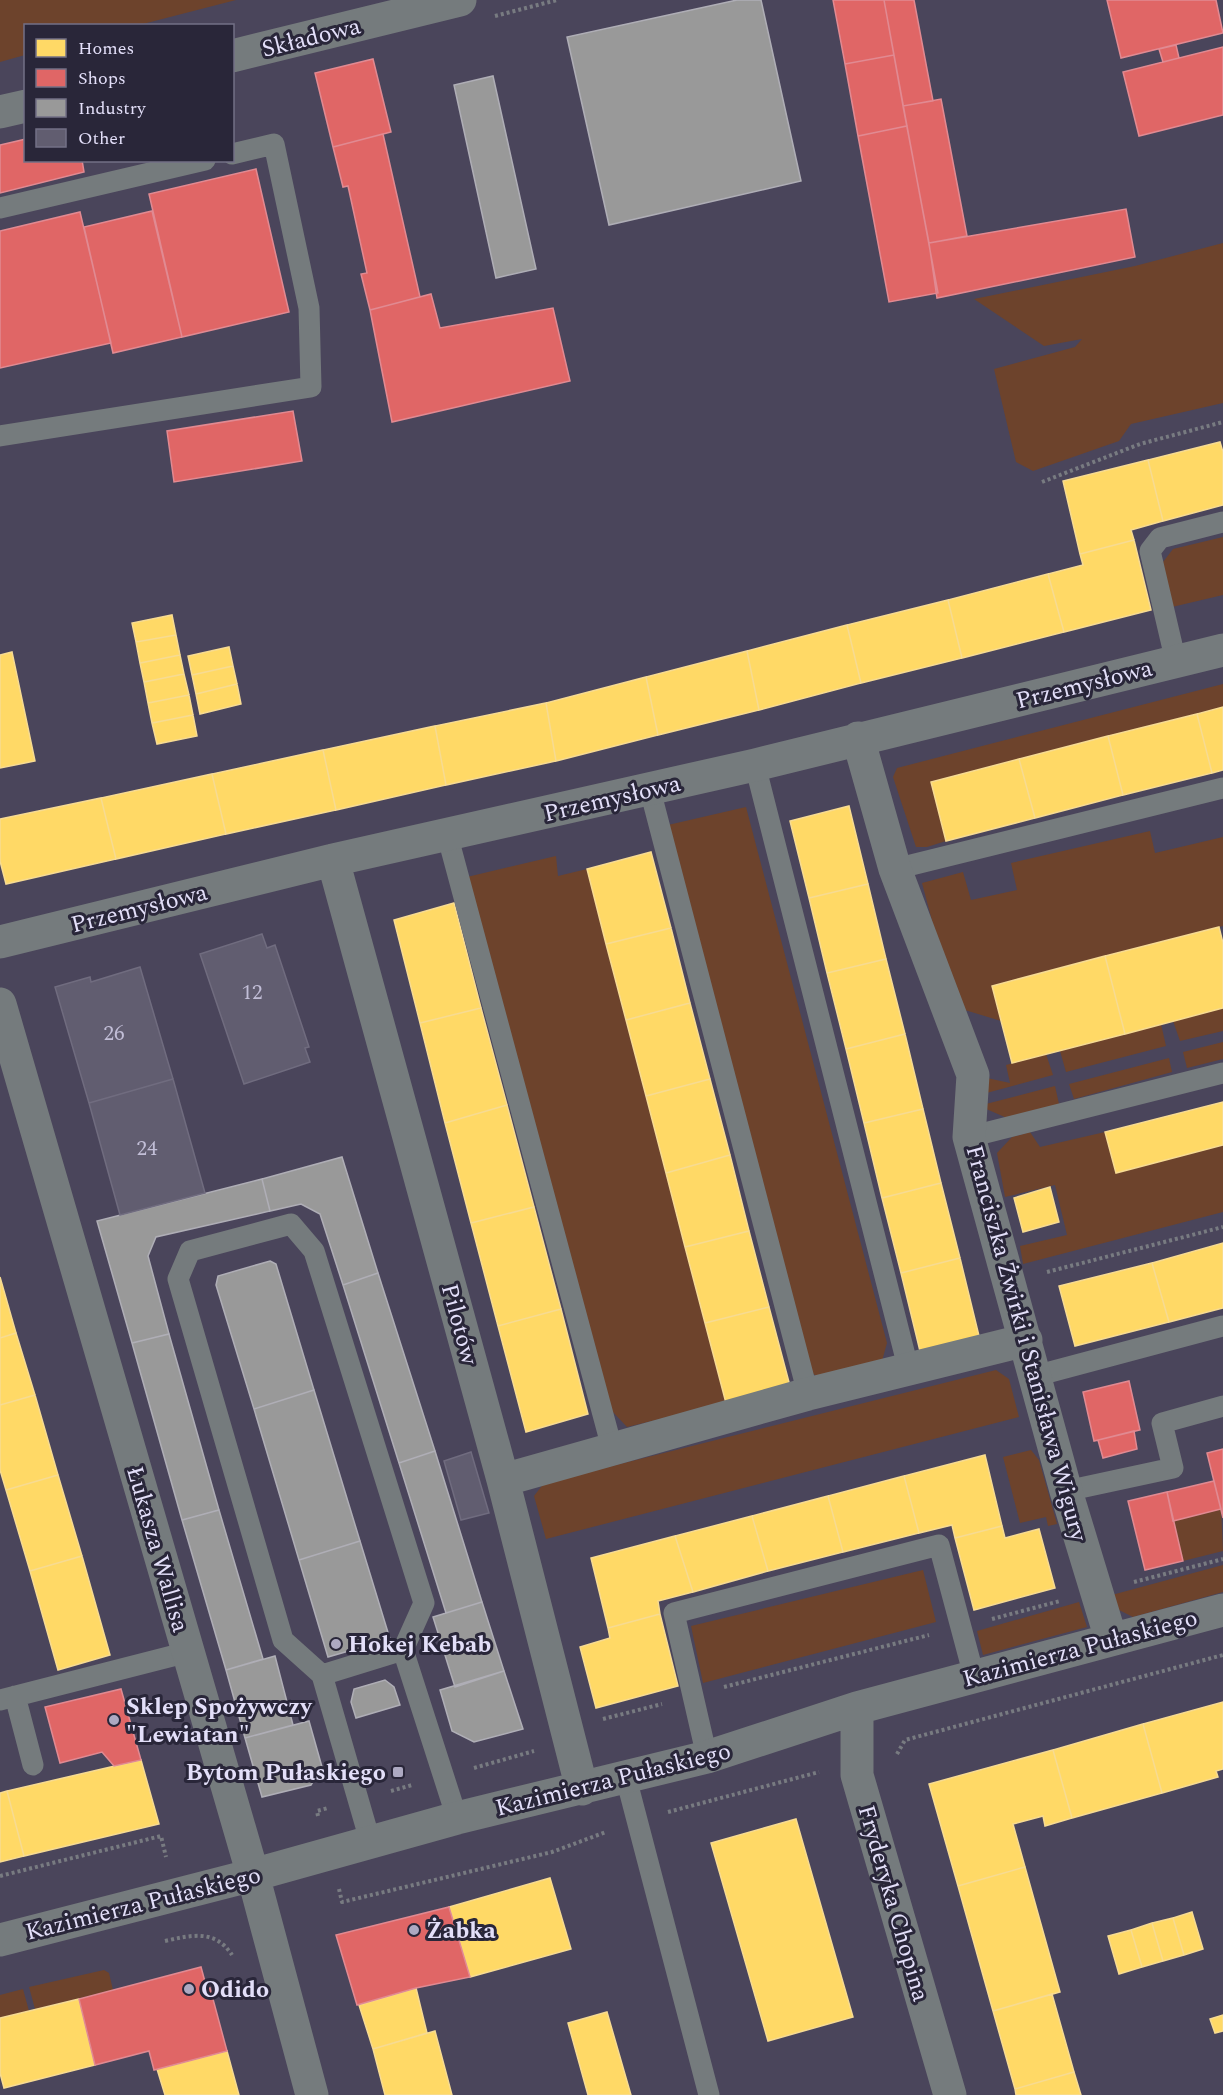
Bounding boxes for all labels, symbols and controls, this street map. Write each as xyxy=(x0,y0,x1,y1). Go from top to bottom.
street label: Składowa xyxy=(258,8,365,68)
legend xyxy=(24,24,234,162)
text: Homes xyxy=(78,35,134,62)
text: Shops xyxy=(78,65,126,92)
text: Industry xyxy=(78,95,147,122)
text: Other xyxy=(78,125,125,152)
street label: Przemysłowa xyxy=(1012,651,1157,719)
street label: Przemysłowa xyxy=(540,766,685,832)
street label: Przemysłowa xyxy=(67,875,212,943)
house number: 12 xyxy=(242,977,263,1009)
house number: 26 xyxy=(104,1018,125,1050)
house number: 24 xyxy=(137,1133,158,1165)
street label: Franciszka Żwirki i Stanisława Wigury xyxy=(956,1141,1097,1547)
street label: Pilotów xyxy=(431,1280,487,1370)
street label: Łukasza Wallisa xyxy=(116,1462,198,1637)
street label: Kazimierza Pułaskiego xyxy=(959,1600,1202,1698)
place label: Hokej Kebab xyxy=(348,1627,491,1663)
marker: Hokej Kebab xyxy=(329,1637,343,1651)
place label: Sklep Spożywczy "Lewiatan" xyxy=(126,1689,313,1753)
marker: Sklep Spożywczy "Lewiatan" xyxy=(107,1713,121,1727)
street label: Kazimierza Pułaskiego xyxy=(492,1733,735,1827)
place label: Bytom Pułaskiego xyxy=(186,1755,386,1791)
marker: Bytom Pułaskiego xyxy=(391,1765,405,1779)
street label: Fryderyka Chopina xyxy=(848,1801,938,2006)
street label: Kazimierza Pułaskiego xyxy=(22,1857,265,1951)
place label: Żabka xyxy=(426,1913,496,1949)
marker: Żabka xyxy=(407,1923,421,1937)
place label: Odido xyxy=(201,1972,269,2008)
marker: Odido xyxy=(182,1982,196,1996)

